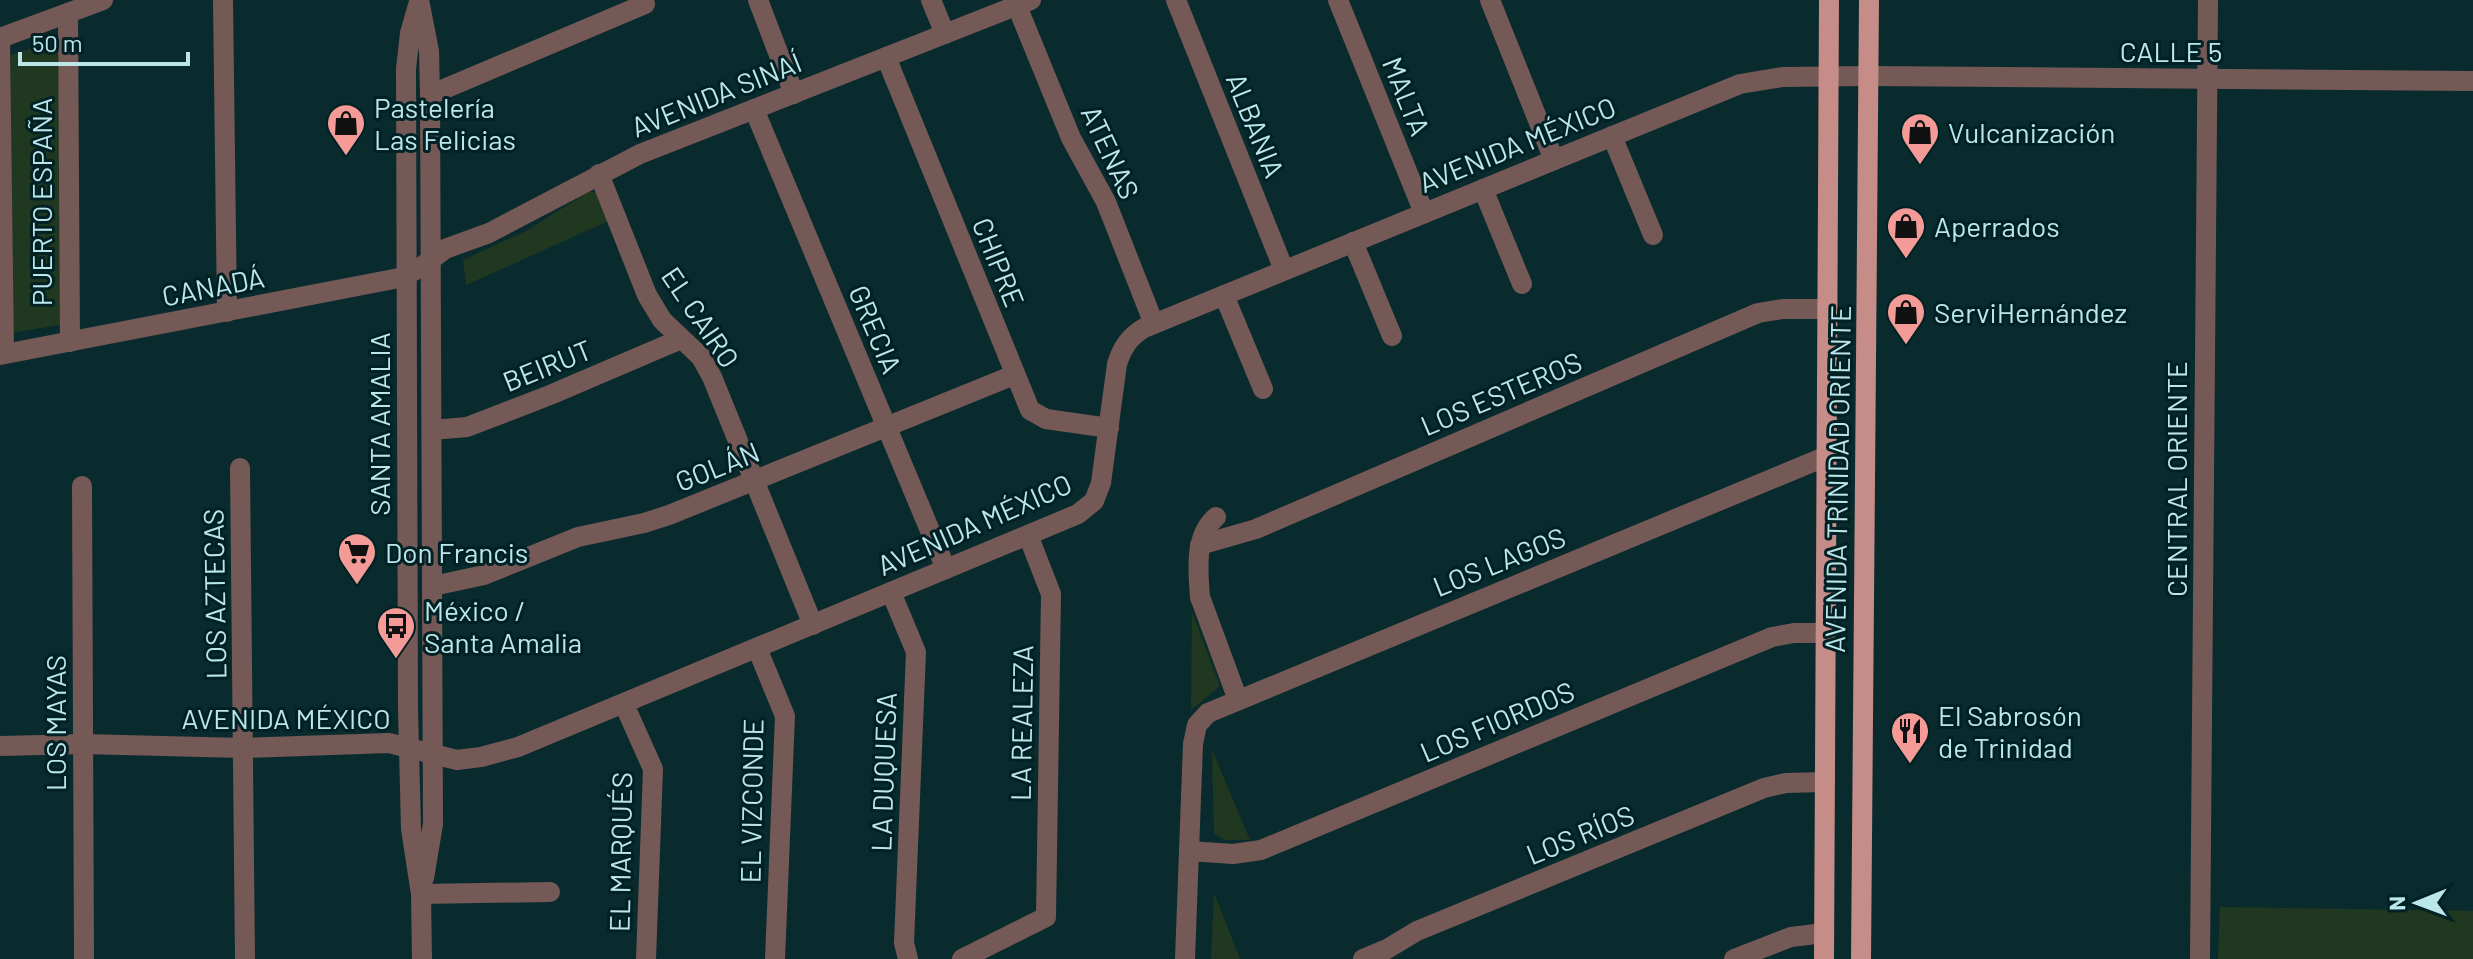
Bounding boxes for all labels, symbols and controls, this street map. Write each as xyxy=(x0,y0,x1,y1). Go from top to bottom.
scale bar xyxy=(20,16,188,66)
text: 50 m xyxy=(32,28,83,57)
street label: CALLE 5 xyxy=(2120,34,2222,68)
street label: AVENIDA SINAÍ xyxy=(626,44,806,144)
street label: MALTA xyxy=(1376,52,1438,140)
street label: ALBANIA xyxy=(1220,68,1292,182)
street label: AVENIDA MÉXICO xyxy=(1414,89,1620,199)
place label: Pastelería Las Felicias xyxy=(374,90,516,156)
street label: PUERTO ESPAÑA xyxy=(24,98,58,306)
street label: ATENAS xyxy=(1075,100,1147,204)
shop icon: Pastelería Las Felicias xyxy=(325,102,367,157)
shop icon: Vulcanización xyxy=(1899,111,1941,166)
place label: Vulcanización xyxy=(1948,115,2115,149)
shop icon: Aperrados xyxy=(1885,205,1927,260)
place label: Aperrados xyxy=(1934,209,2060,243)
street label: CHIPRE xyxy=(966,212,1032,312)
street label: CANADÁ xyxy=(159,259,267,313)
street label: EL CAIRO xyxy=(655,260,747,374)
street label: GRECIA xyxy=(842,280,910,378)
shop icon: ServiHernández xyxy=(1885,291,1927,346)
place label: ServiHernández xyxy=(1934,295,2127,329)
street label: AVENIDA TRINIDAD ORIENTE xyxy=(1817,305,1857,653)
street label: SANTA AMALIA xyxy=(362,332,396,516)
street label: BEIRUT xyxy=(498,332,596,398)
street label: LOS ESTEROS xyxy=(1415,344,1587,442)
street label: CENTRAL ORIENTE xyxy=(2159,361,2193,597)
street label: GOLÁN xyxy=(670,434,764,498)
street label: AVENIDA MÉXICO xyxy=(872,466,1076,582)
street label: LOS AZTECAS xyxy=(196,509,232,679)
street label: LOS LAGOS xyxy=(1428,519,1570,603)
supermarket icon: Don Francis xyxy=(336,531,378,586)
place label: Don Francis xyxy=(385,535,528,569)
place label: México / Santa Amalia xyxy=(424,593,582,659)
bus stop icon: México / Santa Amalia xyxy=(375,605,417,660)
street label: LA REALEZA xyxy=(1003,645,1039,801)
street label: LOS MAYAS xyxy=(38,655,72,791)
street label: LOS FIORDOS xyxy=(1415,673,1579,769)
street label: LA DUQUESA xyxy=(863,692,903,852)
place label: El Sabrosón de Trinidad xyxy=(1938,698,2082,764)
street label: AVENIDA MÉXICO xyxy=(181,701,391,735)
restaurant icon: El Sabrosón de Trinidad xyxy=(1889,710,1931,765)
street label: EL VIZCONDE xyxy=(733,718,769,884)
street label: EL MARQUÉS xyxy=(602,772,638,932)
street label: LOS RÍOS xyxy=(1521,797,1639,871)
north arrow xyxy=(2377,863,2457,943)
text: N xyxy=(2383,896,2409,911)

